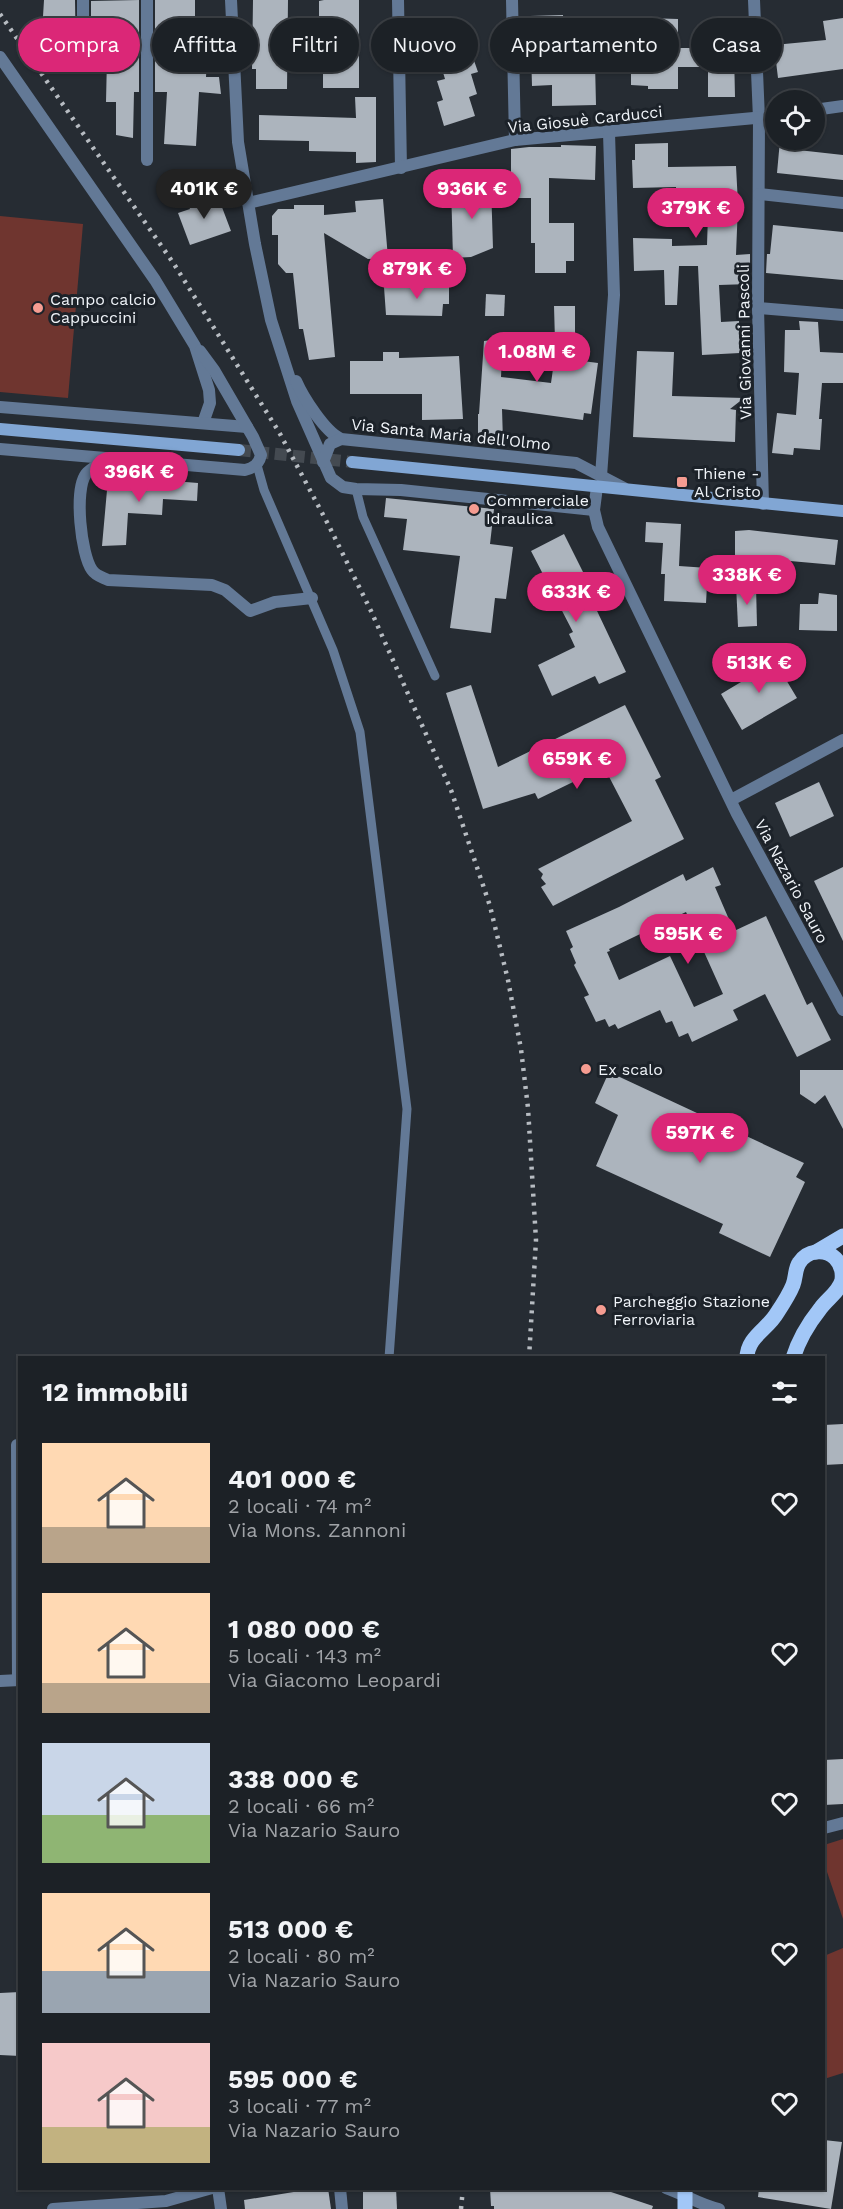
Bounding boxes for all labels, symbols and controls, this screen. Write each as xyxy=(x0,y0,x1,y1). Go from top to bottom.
chip: Compra xyxy=(18,18,140,72)
chip: Affitta xyxy=(152,18,258,72)
chip: Filtri xyxy=(270,18,359,72)
chip: Nuovo xyxy=(371,18,478,72)
chip: Appartamento xyxy=(490,18,679,72)
chip: Casa xyxy=(691,18,782,72)
map controls xyxy=(765,90,825,150)
button: locate xyxy=(765,90,825,150)
street label: Via Giosuè Carducci xyxy=(507,102,663,137)
pin: 401K € xyxy=(155,169,253,220)
pin: 936K € xyxy=(423,169,521,220)
text: 401K € xyxy=(170,176,238,200)
text: 936K € xyxy=(437,176,507,200)
pin: 379K € xyxy=(647,188,745,239)
text: 379K € xyxy=(661,195,731,219)
pin: 879K € xyxy=(368,249,466,300)
text: 879K € xyxy=(382,256,452,280)
street label: Via Giovanni Pascoli xyxy=(734,264,755,420)
place label: Campo calcio Cappuccini xyxy=(50,290,156,327)
marker: Campo calcio Cappuccini xyxy=(31,301,45,315)
pin: 1.08M € xyxy=(482,332,592,383)
text: 1.08M € xyxy=(498,339,576,363)
street label: Via Santa Maria dell'Olmo xyxy=(350,415,552,454)
pin: 396K € xyxy=(90,452,188,503)
text: 396K € xyxy=(104,459,174,483)
place label: Thiene - Al Cristo xyxy=(694,464,761,501)
marker: Thiene - Al Cristo xyxy=(675,475,689,489)
place label: Commerciale Idraulica xyxy=(486,491,589,528)
marker: Commerciale Idraulica xyxy=(467,502,481,516)
pin: 338K € xyxy=(698,555,796,606)
text: 338K € xyxy=(712,562,782,586)
pin: 633K € xyxy=(527,572,625,623)
text: 633K € xyxy=(541,579,611,603)
pin: 513K € xyxy=(710,643,808,694)
text: 513K € xyxy=(726,650,792,674)
pin: 659K € xyxy=(528,739,626,790)
text: 659K € xyxy=(542,746,612,770)
street label: Via Nazario Sauro xyxy=(751,816,832,947)
pin: 595K € xyxy=(639,914,737,965)
text: 595K € xyxy=(653,921,723,945)
place label: Ex scalo xyxy=(598,1060,663,1079)
marker: Ex scalo xyxy=(579,1062,593,1076)
pin: 597K € xyxy=(651,1113,749,1164)
text: 597K € xyxy=(665,1120,735,1144)
place label: Parcheggio Stazione Ferroviaria xyxy=(613,1292,770,1329)
marker: Parcheggio Stazione Ferroviaria xyxy=(594,1303,608,1317)
icon: filters xyxy=(768,1376,801,1409)
text: 12 immobili xyxy=(42,1377,188,1407)
text: 401 000 € xyxy=(228,1464,356,1494)
icon: home xyxy=(90,1467,162,1539)
icon: heart xyxy=(768,1487,801,1520)
text: 2 locali · 74 m² xyxy=(228,1494,371,1518)
text: Via Mons. Zannoni xyxy=(228,1518,406,1542)
text: 1 080 000 € xyxy=(228,1614,380,1644)
icon: home xyxy=(90,1617,162,1689)
icon: heart xyxy=(768,1637,801,1670)
text: 5 locali · 143 m² xyxy=(228,1644,381,1668)
text: Via Giacomo Leopardi xyxy=(228,1668,441,1692)
text: 338 000 € xyxy=(228,1764,359,1794)
icon: home xyxy=(90,1767,162,1839)
icon: heart xyxy=(768,1787,801,1820)
text: 2 locali · 66 m² xyxy=(228,1794,374,1818)
text: Via Nazario Sauro xyxy=(228,1818,400,1842)
text: 513 000 € xyxy=(228,1914,353,1944)
icon: home xyxy=(90,1917,162,1989)
icon: heart xyxy=(768,1937,801,1970)
text: 2 locali · 80 m² xyxy=(228,1944,375,1968)
text: Via Nazario Sauro xyxy=(228,1968,400,1992)
text: 595 000 € xyxy=(228,2064,358,2094)
icon: home xyxy=(90,2067,162,2139)
icon: heart xyxy=(768,2087,801,2120)
text: 3 locali · 77 m² xyxy=(228,2094,371,2118)
text: Via Nazario Sauro xyxy=(228,2118,400,2142)

